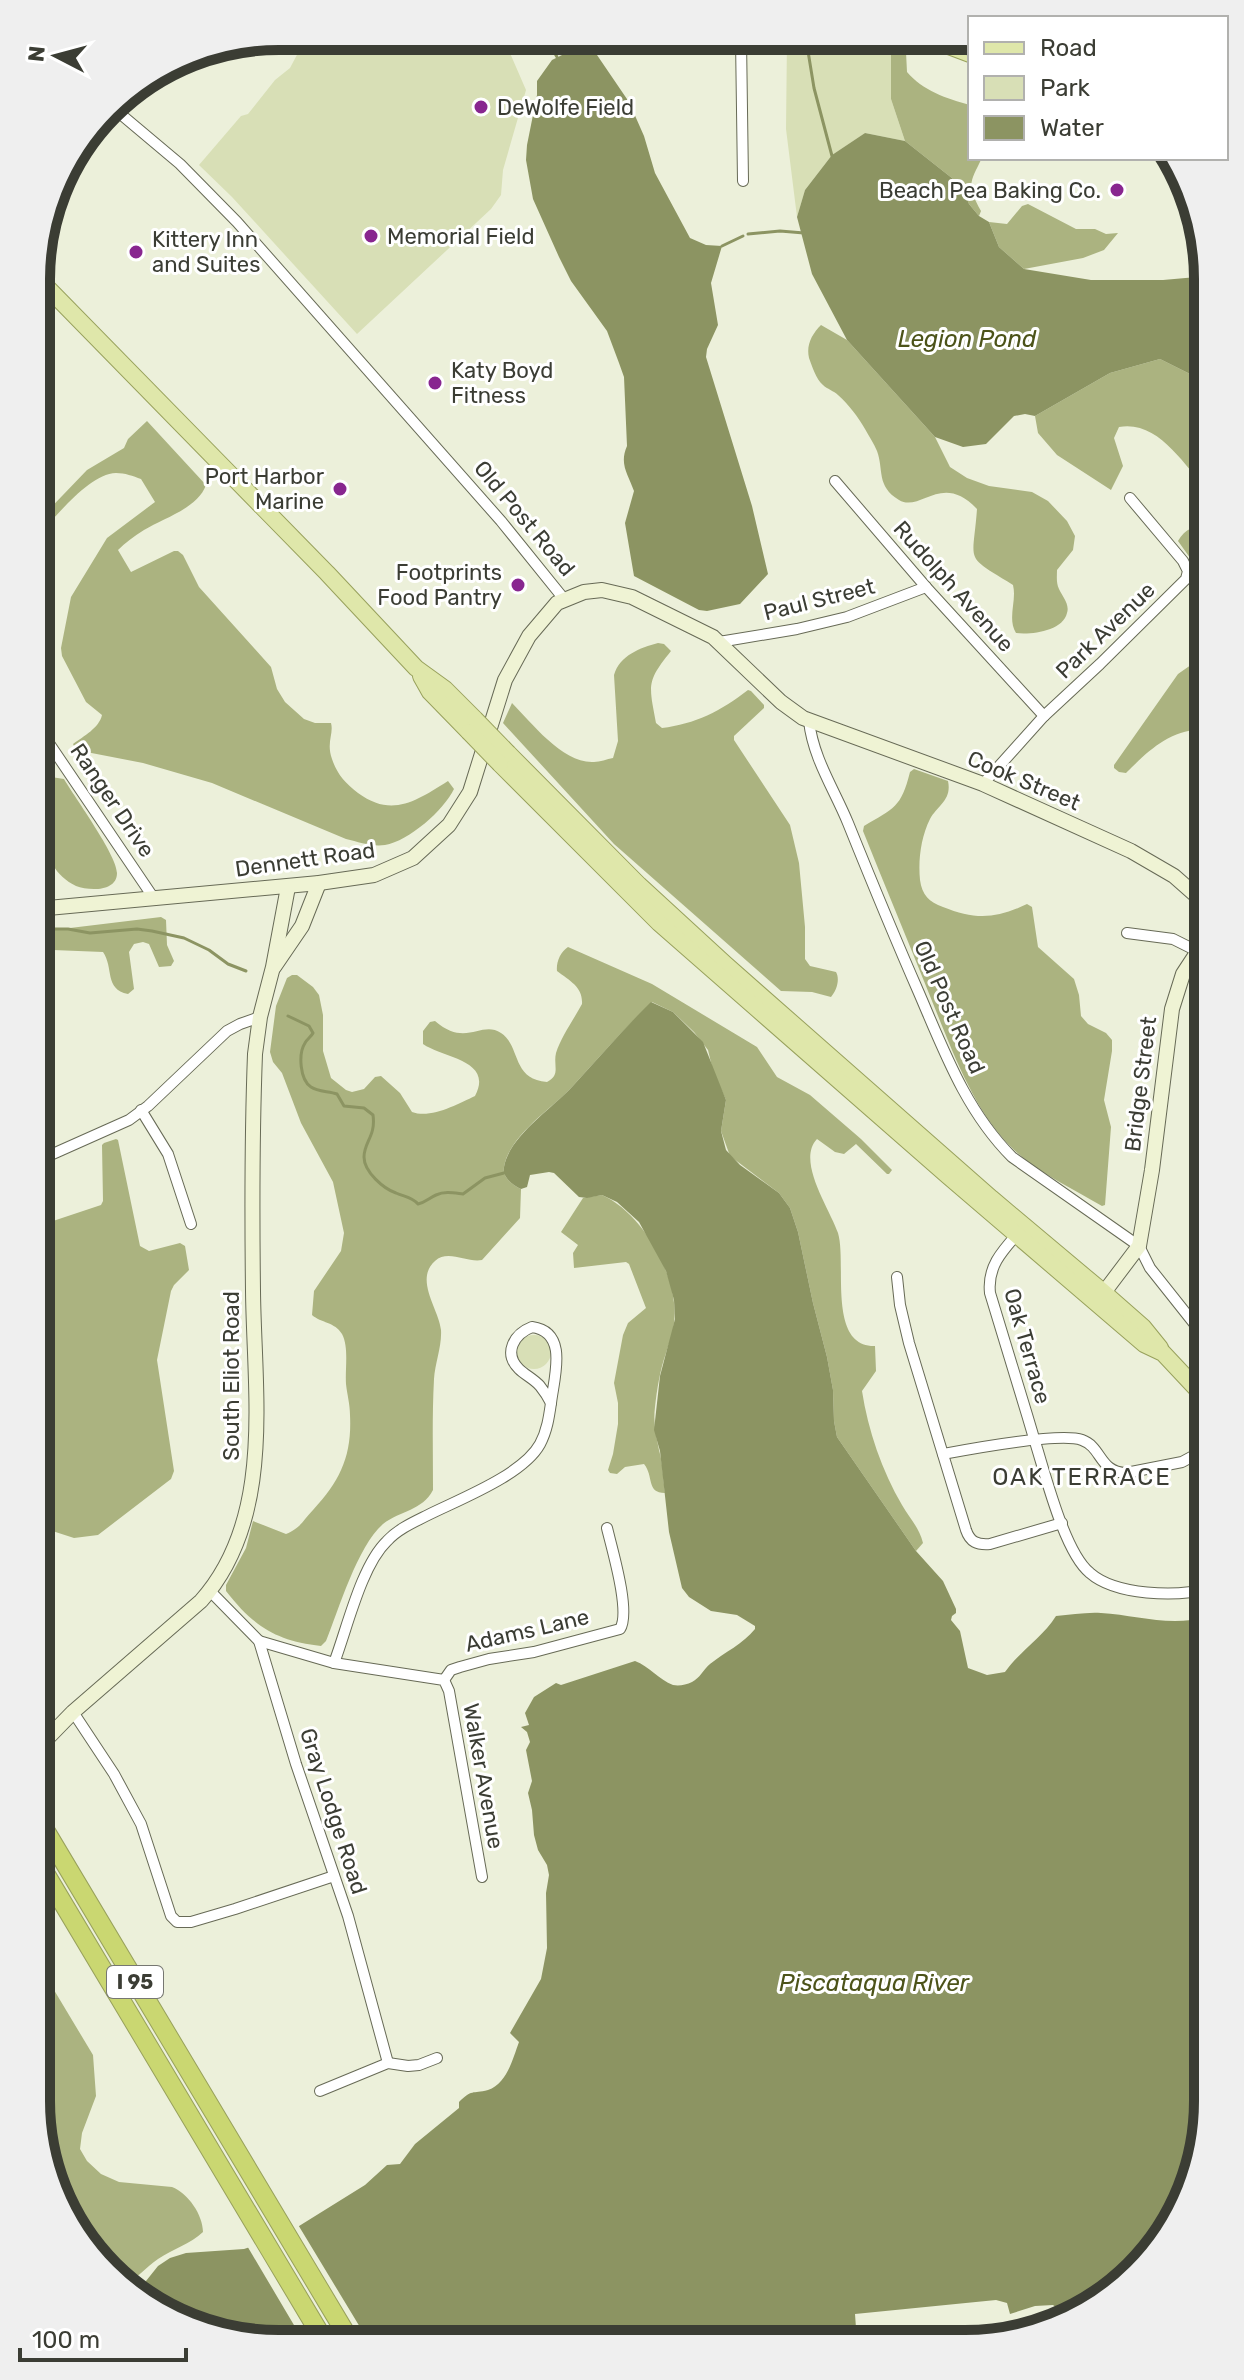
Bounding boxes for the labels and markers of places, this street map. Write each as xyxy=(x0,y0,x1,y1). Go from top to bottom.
place label: DeWolfe Field xyxy=(497,94,634,121)
marker: DeWolfe Field xyxy=(472,98,490,116)
place label: Beach Pea Baking Co. xyxy=(879,177,1101,204)
marker: Beach Pea Baking Co. xyxy=(1108,181,1126,199)
place label: Memorial Field xyxy=(387,223,534,250)
place label: Kittery Inn and Suites xyxy=(152,226,260,278)
marker: Memorial Field xyxy=(362,227,380,245)
marker: Kittery Inn and Suites xyxy=(127,243,145,261)
place label: Katy Boyd Fitness xyxy=(451,357,553,409)
marker: Katy Boyd Fitness xyxy=(426,374,444,392)
place label: Port Harbor Marine xyxy=(205,463,325,515)
marker: Port Harbor Marine xyxy=(331,480,349,498)
place label: Footprints Food Pantry xyxy=(377,559,502,611)
marker: Footprints Food Pantry xyxy=(509,576,527,594)

